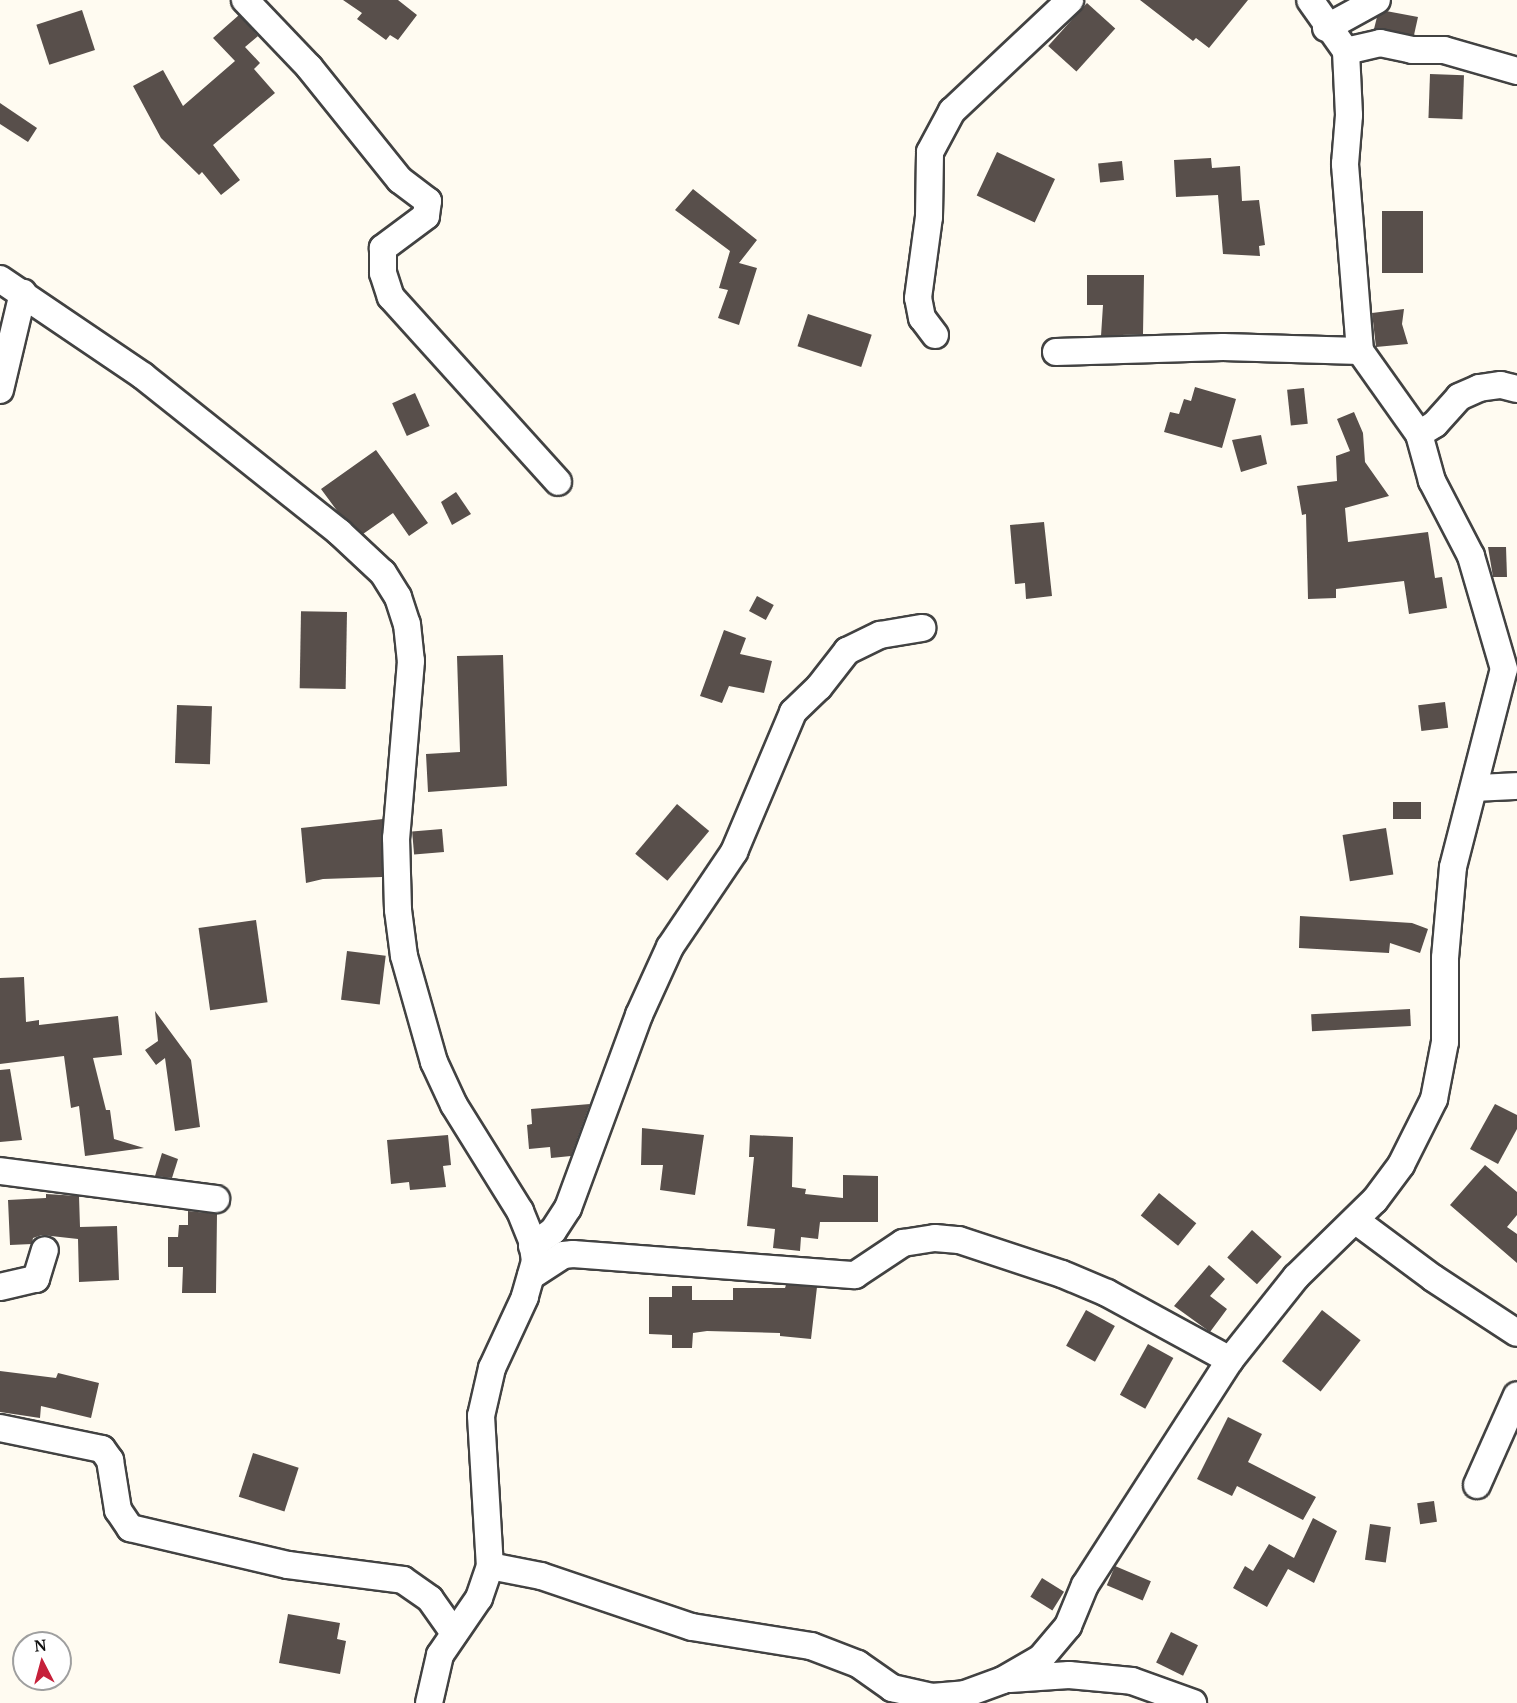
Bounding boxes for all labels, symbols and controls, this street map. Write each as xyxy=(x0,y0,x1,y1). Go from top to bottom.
north arrow xyxy=(12,1631,72,1691)
text: N xyxy=(33,1634,48,1657)

